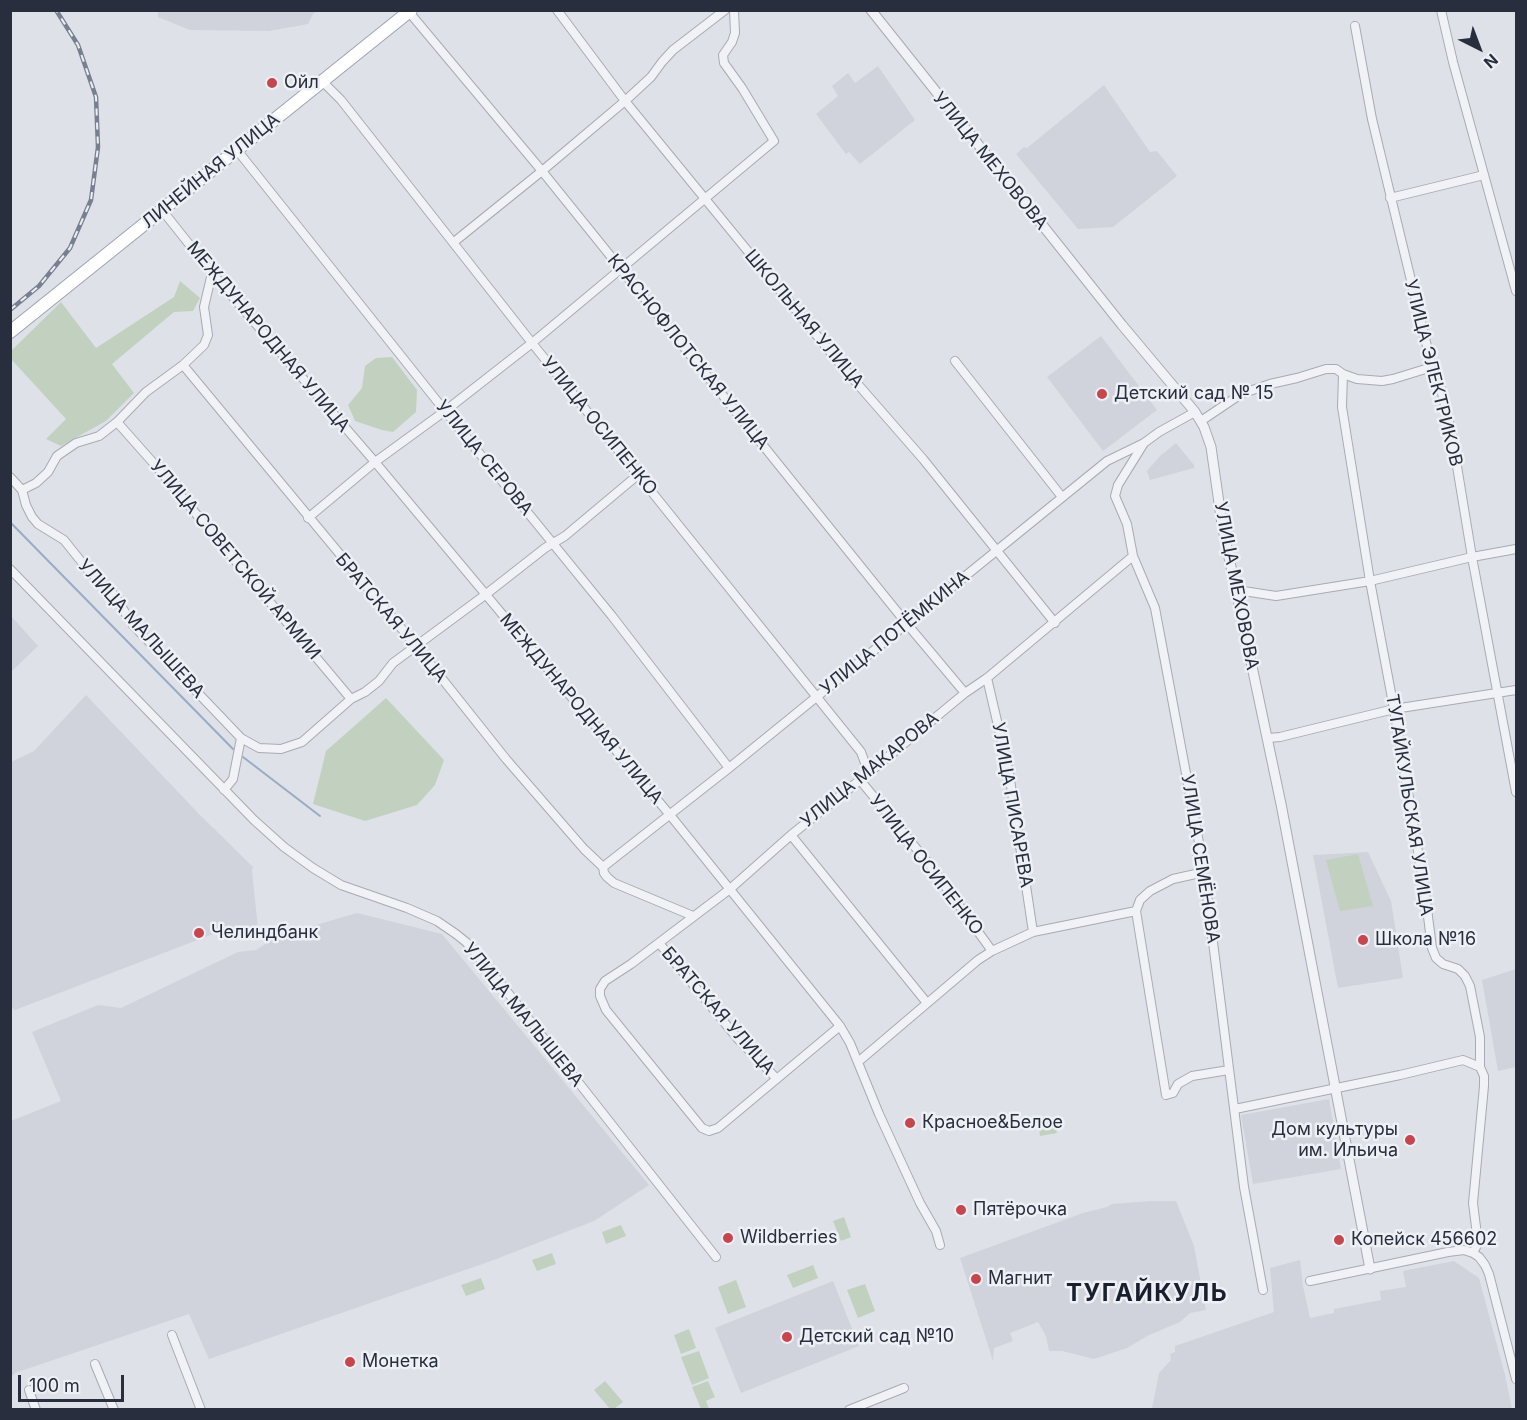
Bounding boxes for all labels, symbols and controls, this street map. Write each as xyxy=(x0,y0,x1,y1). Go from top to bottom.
north arrow xyxy=(1449,18,1509,78)
text: N xyxy=(1480,50,1502,73)
place label: Ойл xyxy=(284,72,319,94)
marker: Ойл xyxy=(265,76,279,90)
street label: УЛИЦА МЕХОВОВА xyxy=(928,88,1052,234)
street label: ЛИНЕЙНАЯ УЛИЦА xyxy=(138,109,284,233)
street label: МЕЖДУНАРОДНАЯ УЛИЦА xyxy=(182,237,354,437)
street label: ШКОЛЬНАЯ УЛИЦА xyxy=(740,245,868,393)
street label: КРАСНОФЛОТСКАЯ УЛИЦА xyxy=(602,250,774,454)
street label: УЛИЦА ЭЛЕКТРИКОВ xyxy=(1399,277,1467,469)
street label: УЛИЦА ОСИПЕНКО xyxy=(536,352,662,500)
place label: Детский сад № 15 xyxy=(1114,383,1274,405)
marker: Детский сад № 15 xyxy=(1095,387,1109,401)
street label: УЛИЦА СЕРОВА xyxy=(431,396,537,520)
street label: УЛИЦА СОВЕТСКОЙ АРМИИ xyxy=(145,456,325,664)
street label: УЛИЦА МЕХОВОВА xyxy=(1209,500,1263,672)
street label: БРАТСКАЯ УЛИЦА xyxy=(331,549,451,687)
street label: УЛИЦА МАЛЫШЕВА xyxy=(73,555,209,703)
street label: УЛИЦА ПОТЁМКИНА xyxy=(816,566,974,700)
street label: МЕЖДУНАРОДНАЯ УЛИЦА xyxy=(495,609,667,809)
street label: ТУГАЙКУЛЬСКАЯ УЛИЦА xyxy=(1381,692,1437,918)
street label: УЛИЦА МАКАРОВА xyxy=(797,708,943,832)
street label: УЛИЦА ПИСАРЕВА xyxy=(987,721,1037,889)
street label: УЛИЦА СЕМЁНОВА xyxy=(1176,773,1224,945)
street label: УЛИЦА ОСИПЕНКО xyxy=(865,791,987,939)
place label: Челиндбанк xyxy=(211,922,318,944)
marker: Челиндбанк xyxy=(192,926,206,940)
place label: Школа №16 xyxy=(1375,929,1476,951)
marker: Школа №16 xyxy=(1356,933,1370,947)
street label: УЛИЦА МАЛЫШЕВА xyxy=(458,939,588,1091)
street label: БРАТСКАЯ УЛИЦА xyxy=(657,943,779,1079)
place label: Красное&Белое xyxy=(922,1112,1063,1134)
marker: Красное&Белое xyxy=(903,1116,917,1130)
place label: Дом культуры им. Ильича xyxy=(1271,1119,1398,1162)
marker: Дом культуры им. Ильича xyxy=(1403,1133,1417,1147)
place label: Пятёрочка xyxy=(973,1199,1067,1221)
marker: Пятёрочка xyxy=(954,1203,968,1217)
place label: Wildberries xyxy=(740,1227,837,1249)
place label: Копейск 456602 xyxy=(1351,1229,1497,1251)
marker: Wildberries xyxy=(721,1231,735,1245)
marker: Копейск 456602 xyxy=(1332,1233,1346,1247)
place label: Магнит xyxy=(988,1268,1052,1290)
marker: Магнит xyxy=(969,1272,983,1286)
district label: ТУГАЙКУЛЬ xyxy=(1066,1280,1228,1308)
place label: Детский сад №10 xyxy=(799,1326,954,1348)
marker: Детский сад №10 xyxy=(780,1330,794,1344)
place label: Монетка xyxy=(362,1351,439,1373)
marker: Монетка xyxy=(343,1355,357,1369)
scale bar xyxy=(21,1363,128,1401)
text: 100 m xyxy=(29,1375,80,1396)

